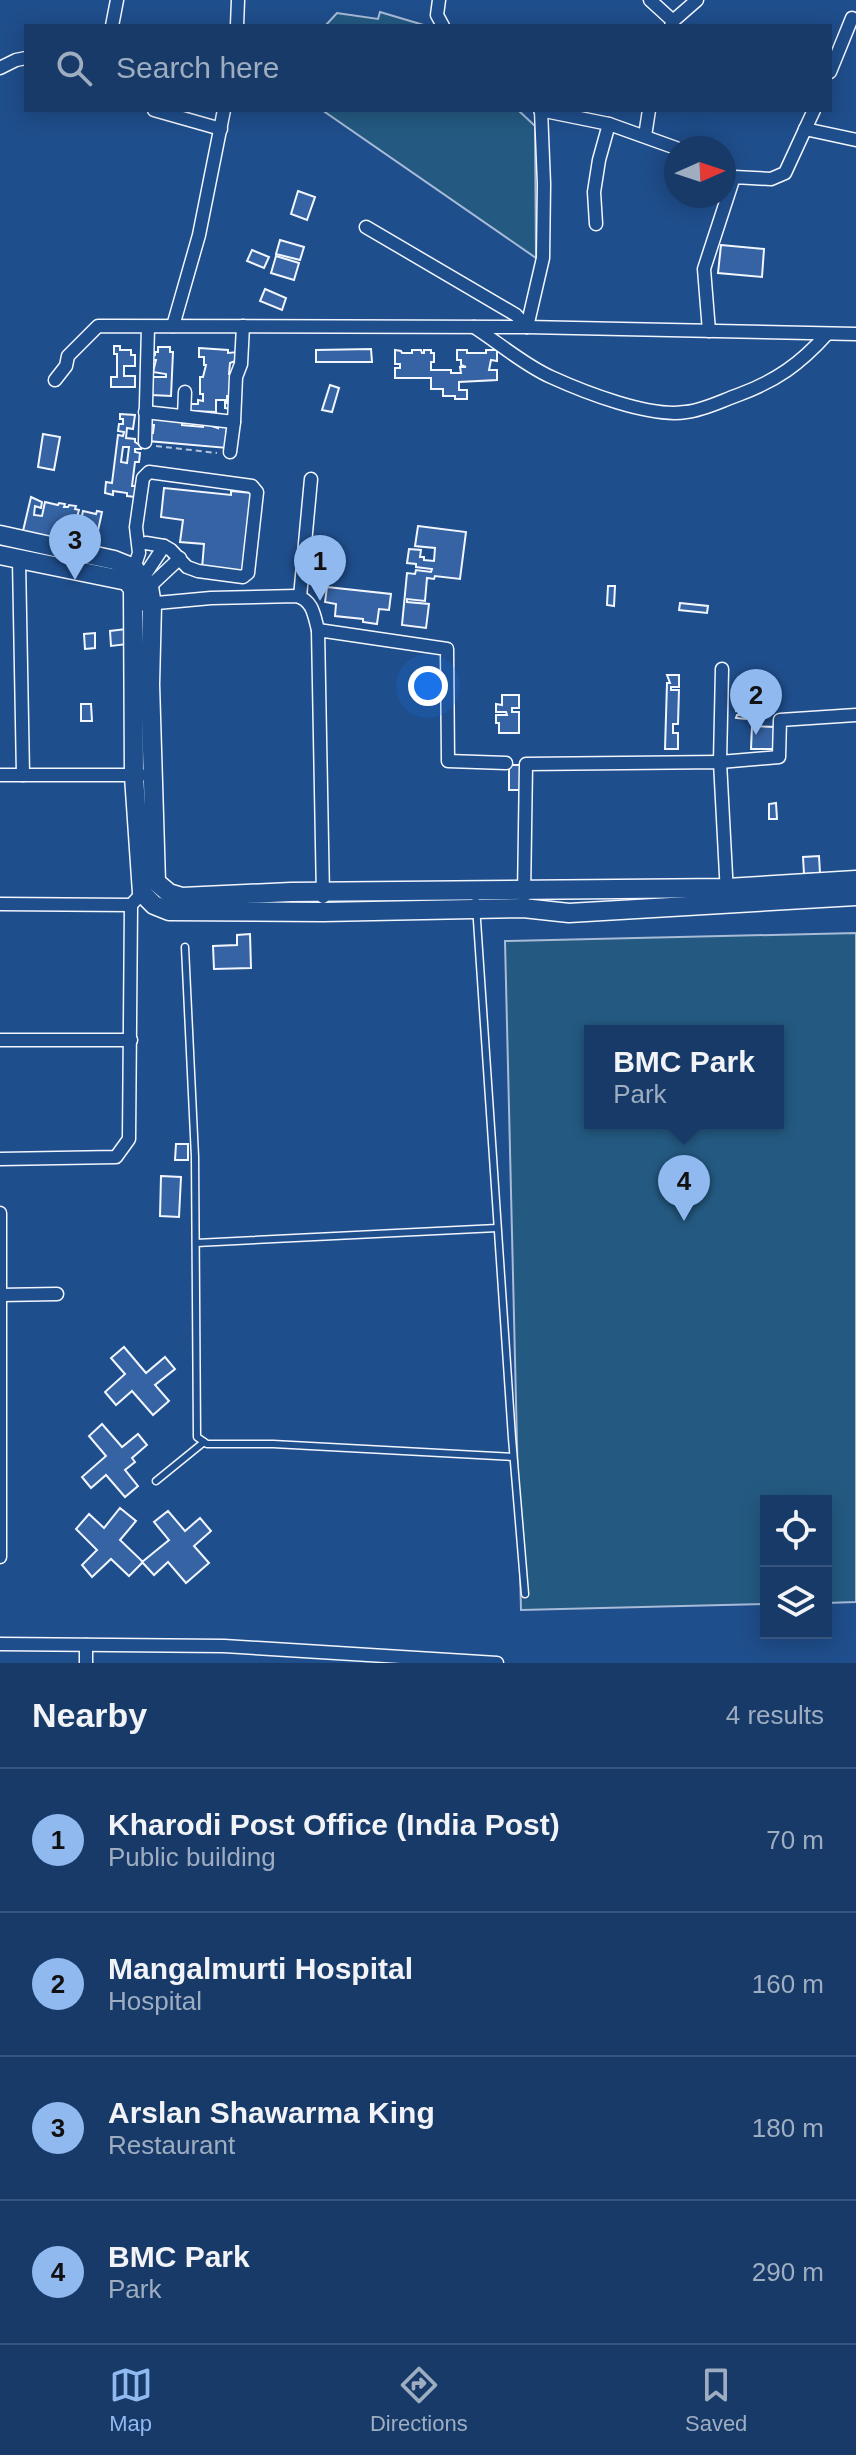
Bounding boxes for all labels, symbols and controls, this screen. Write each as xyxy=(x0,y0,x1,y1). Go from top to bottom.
search box xyxy=(24,24,832,112)
icon: search xyxy=(52,46,96,90)
text: Search here xyxy=(116,51,279,84)
north arrow xyxy=(664,136,736,208)
pin: 3 xyxy=(49,514,101,580)
pin: 1 xyxy=(294,535,346,601)
your location xyxy=(408,666,448,706)
pin: 2 xyxy=(730,669,782,735)
popup xyxy=(584,1025,784,1129)
text: BMC Park xyxy=(613,1045,755,1078)
text: Park xyxy=(613,1079,667,1109)
pin: 4 xyxy=(658,1155,710,1221)
map controls xyxy=(760,1495,832,1639)
button: locate xyxy=(760,1495,832,1567)
button: layers xyxy=(760,1567,832,1639)
text: Nearby xyxy=(32,1696,147,1734)
text: 4 results xyxy=(726,1700,824,1730)
text: Kharodi Post Office (India Post) xyxy=(108,1808,560,1841)
text: 1 xyxy=(51,1825,65,1855)
text: 70 m xyxy=(766,1825,824,1855)
text: Public building xyxy=(108,1842,276,1872)
text: Mangalmurti Hospital xyxy=(108,1952,413,1985)
text: 2 xyxy=(51,1969,65,1999)
text: 160 m xyxy=(752,1969,824,1999)
text: Hospital xyxy=(108,1986,202,2016)
text: Arslan Shawarma King xyxy=(108,2096,435,2129)
text: 3 xyxy=(51,2113,65,2143)
text: 180 m xyxy=(752,2113,824,2143)
text: Restaurant xyxy=(108,2130,235,2160)
text: BMC Park xyxy=(108,2240,250,2273)
text: 4 xyxy=(51,2257,65,2287)
text: 290 m xyxy=(752,2257,824,2287)
text: Park xyxy=(108,2274,161,2304)
tab: Map xyxy=(109,2363,153,2437)
tab: Directions xyxy=(370,2363,468,2437)
tab: Saved xyxy=(685,2363,747,2437)

